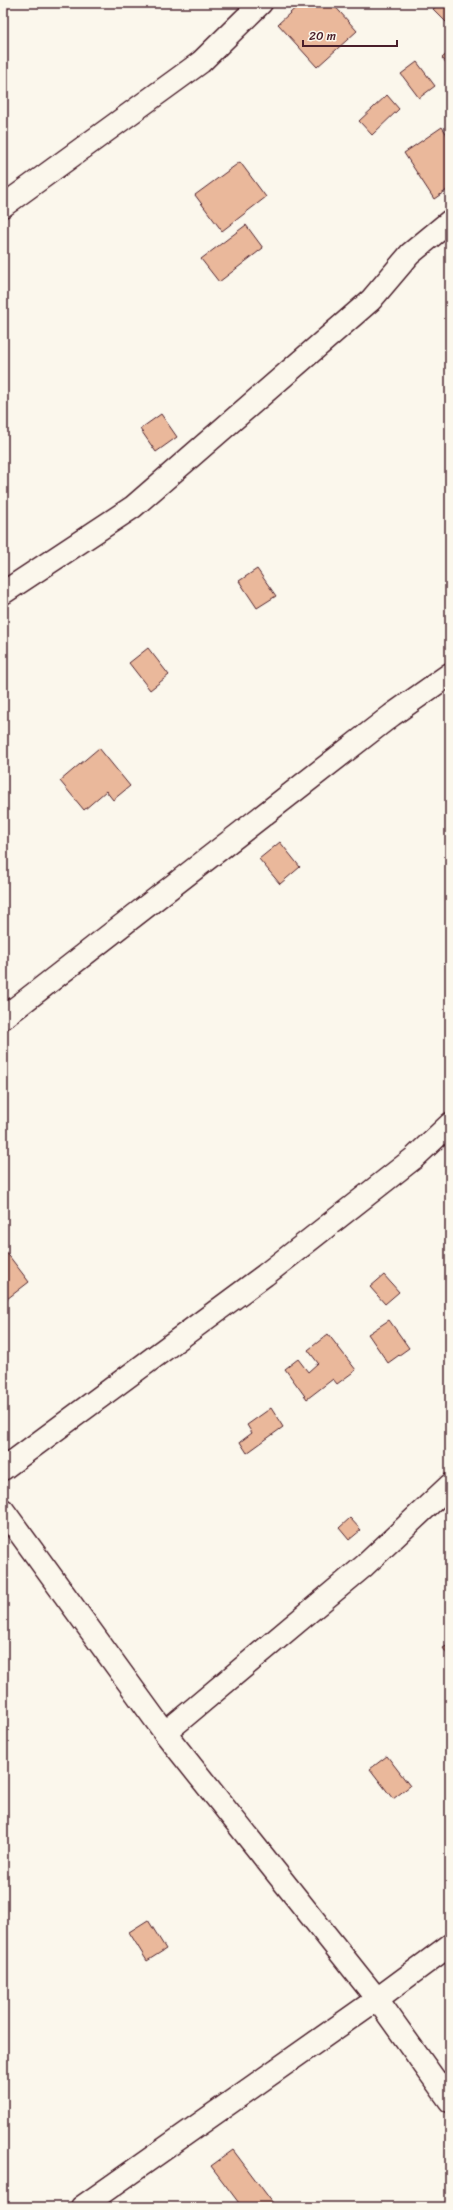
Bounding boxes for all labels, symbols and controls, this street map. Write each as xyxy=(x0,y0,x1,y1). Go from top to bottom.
scale bar xyxy=(303,22,397,48)
text: 20 m xyxy=(309,25,336,47)

